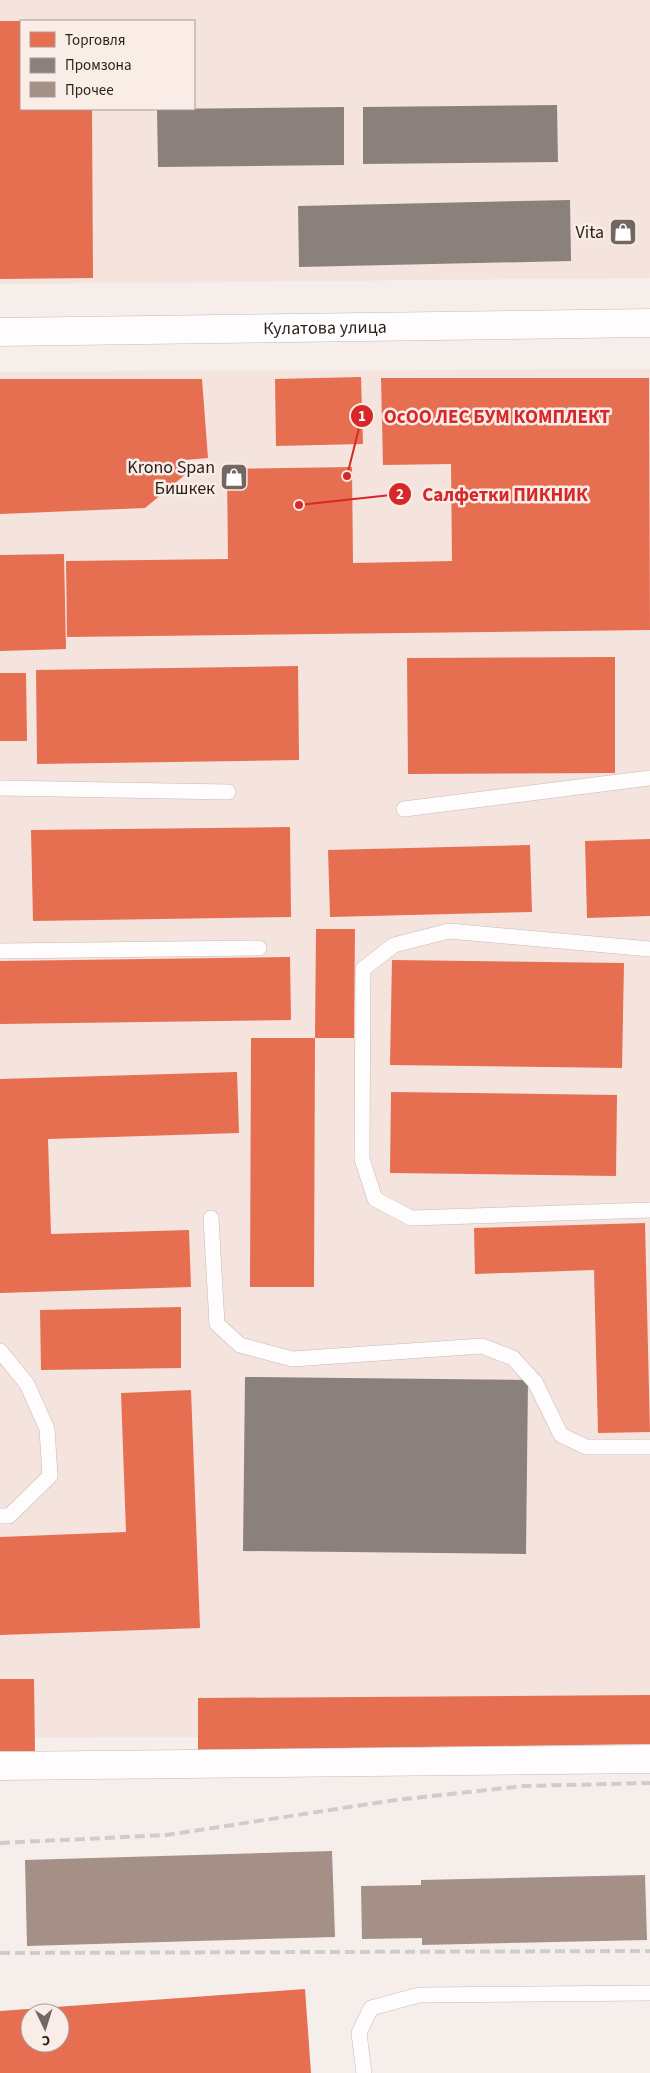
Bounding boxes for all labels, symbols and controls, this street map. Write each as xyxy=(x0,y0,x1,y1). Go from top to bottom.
legend xyxy=(20,20,195,110)
text: Торговля xyxy=(65,30,125,51)
text: Промзона xyxy=(65,55,132,76)
text: Прочее xyxy=(65,80,114,101)
shop icon: Vita xyxy=(608,217,638,247)
place label: Vita xyxy=(576,220,604,245)
street label: Кулатова улица xyxy=(263,314,387,341)
callout: ОсОО ЛЕС БУМ КОМПЛЕКТ xyxy=(349,399,620,433)
text: ОсОО ЛЕС БУМ КОМПЛЕКТ xyxy=(384,404,611,431)
text: 1 xyxy=(358,406,366,427)
place label: Krono Span Бишкек xyxy=(127,455,215,501)
shop icon: Krono Span Бишкек xyxy=(219,462,249,492)
callout: Салфетки ПИКНИК xyxy=(387,477,598,511)
text: Салфетки ПИКНИК xyxy=(422,482,588,509)
text: 2 xyxy=(396,484,404,505)
north arrow xyxy=(20,2003,70,2053)
text: С xyxy=(41,2030,51,2050)

